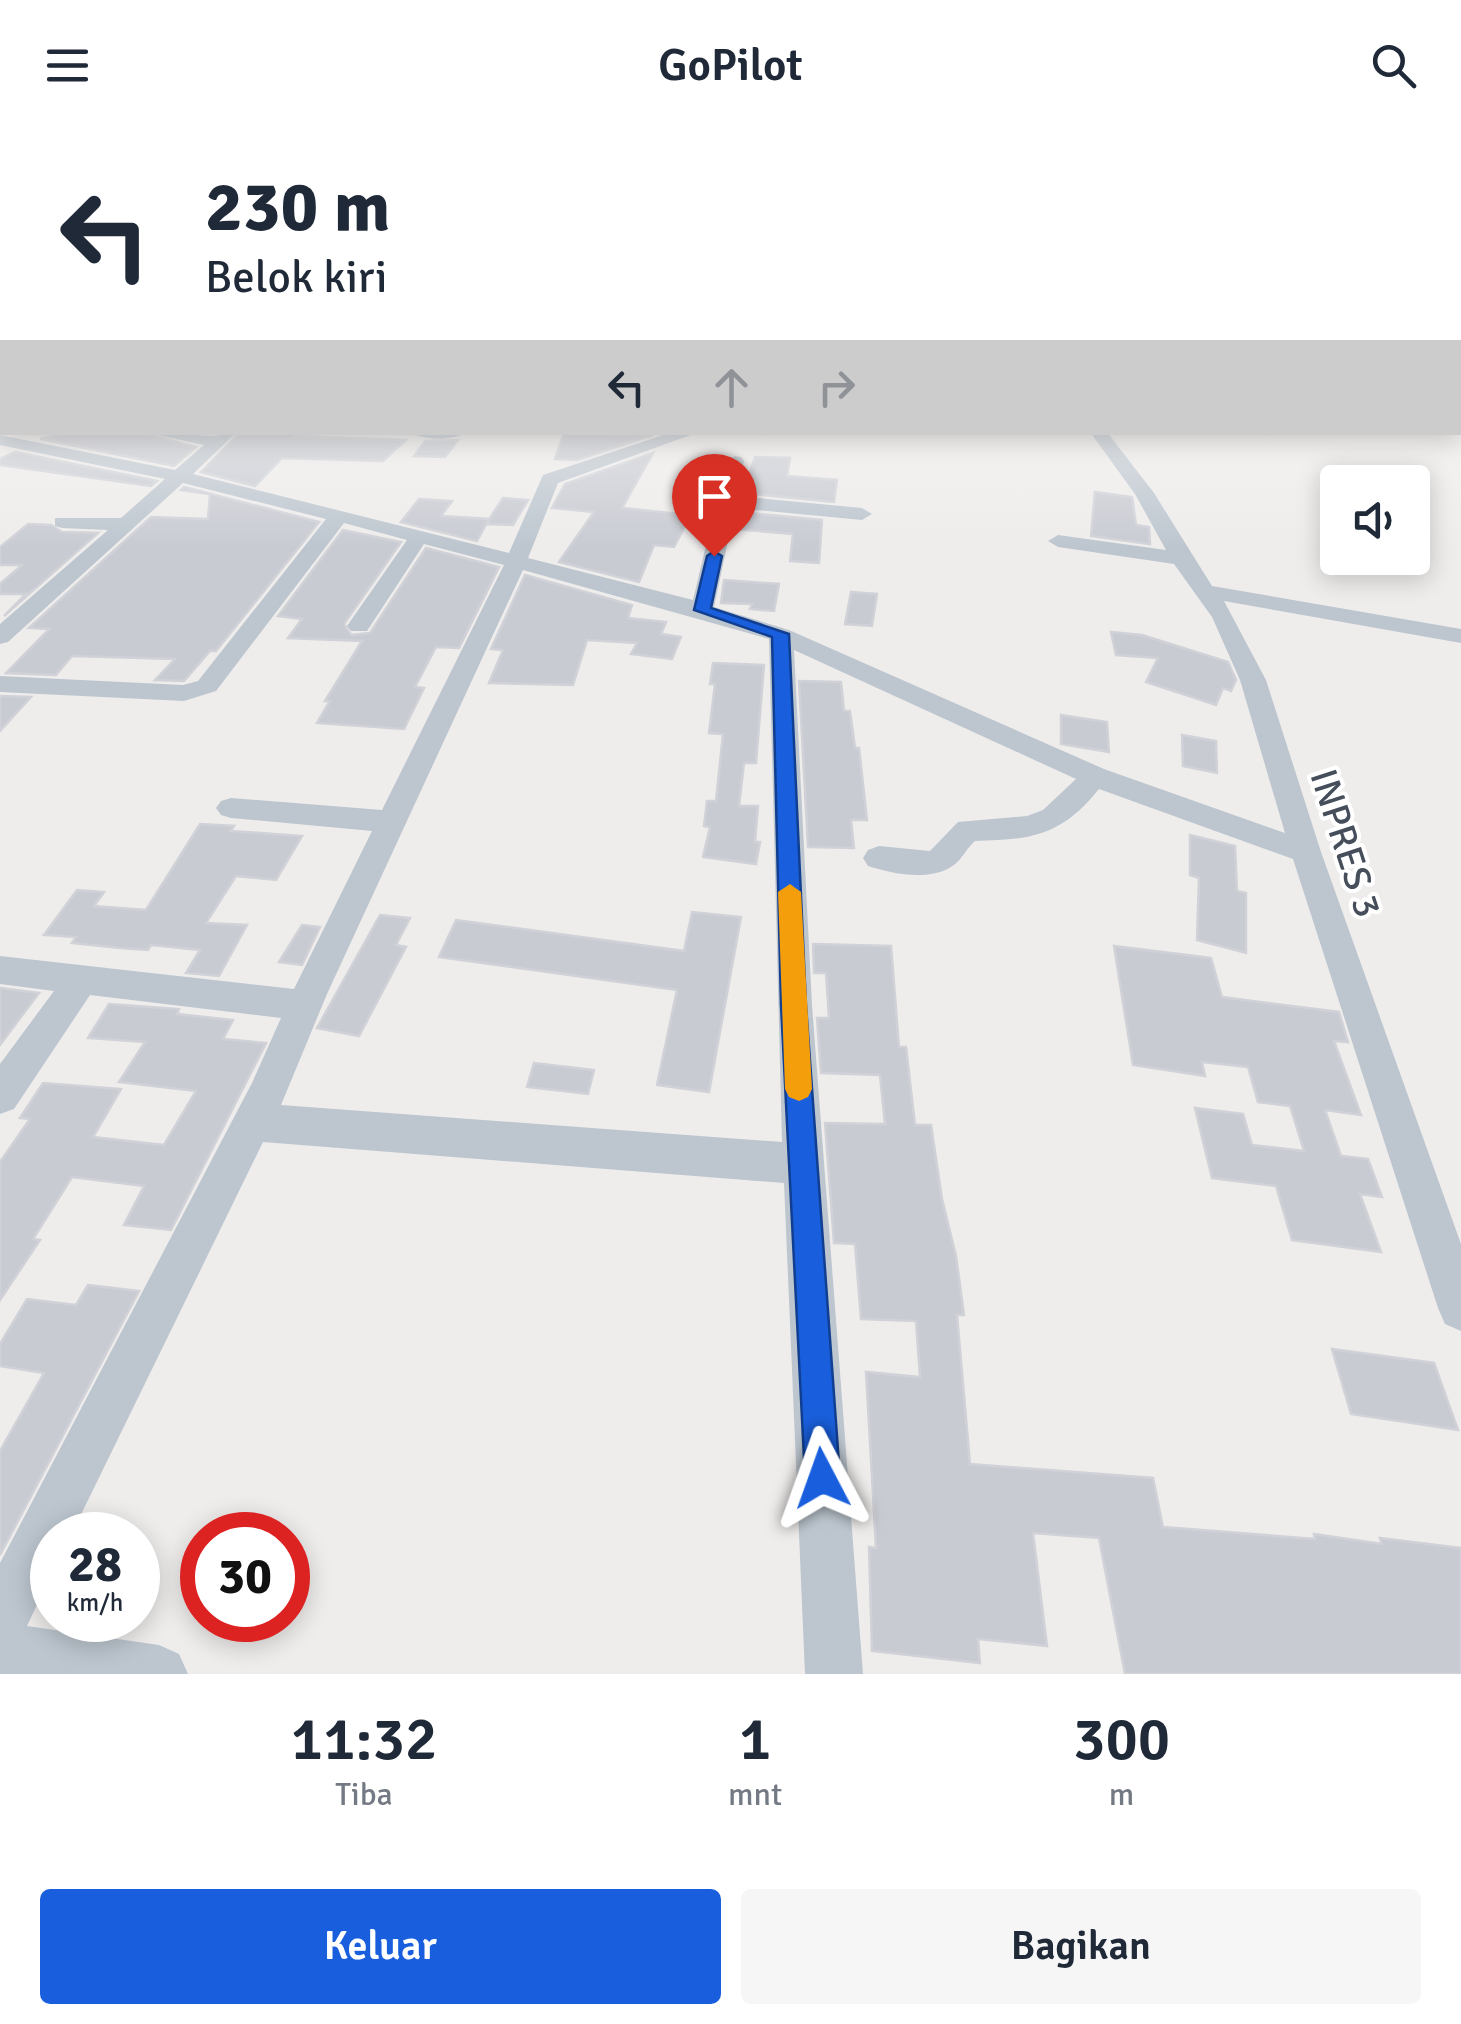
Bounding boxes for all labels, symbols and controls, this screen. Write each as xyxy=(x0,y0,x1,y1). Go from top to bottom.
icon: menu xyxy=(40,38,95,93)
text: GoPilot xyxy=(658,38,803,93)
icon: search xyxy=(1366,38,1421,93)
text: 230 m xyxy=(205,164,390,250)
icon: left xyxy=(40,170,170,300)
text: Belok kiri xyxy=(205,250,387,305)
icon: left xyxy=(599,360,654,415)
icon: ahead xyxy=(704,360,759,415)
icon: right xyxy=(809,360,864,415)
pin xyxy=(672,454,757,557)
map controls xyxy=(1320,465,1430,575)
button: sound xyxy=(1320,465,1430,575)
icon: arrive xyxy=(687,469,742,524)
street label: INPRES 3 xyxy=(1300,763,1391,923)
position arrow xyxy=(770,1426,874,1530)
speed limit sign: 30 xyxy=(180,1512,310,1642)
text: 28 xyxy=(68,1534,122,1596)
text: km/h xyxy=(67,1587,123,1618)
text: 11:32 xyxy=(291,1703,437,1777)
text: 1 xyxy=(739,1703,771,1777)
text: 300 xyxy=(1073,1703,1170,1777)
text: Tiba xyxy=(335,1775,393,1814)
text: mnt xyxy=(728,1775,782,1814)
text: m xyxy=(1109,1775,1134,1814)
button: Keluar xyxy=(40,1889,721,2004)
button: Bagikan xyxy=(741,1889,1421,2004)

